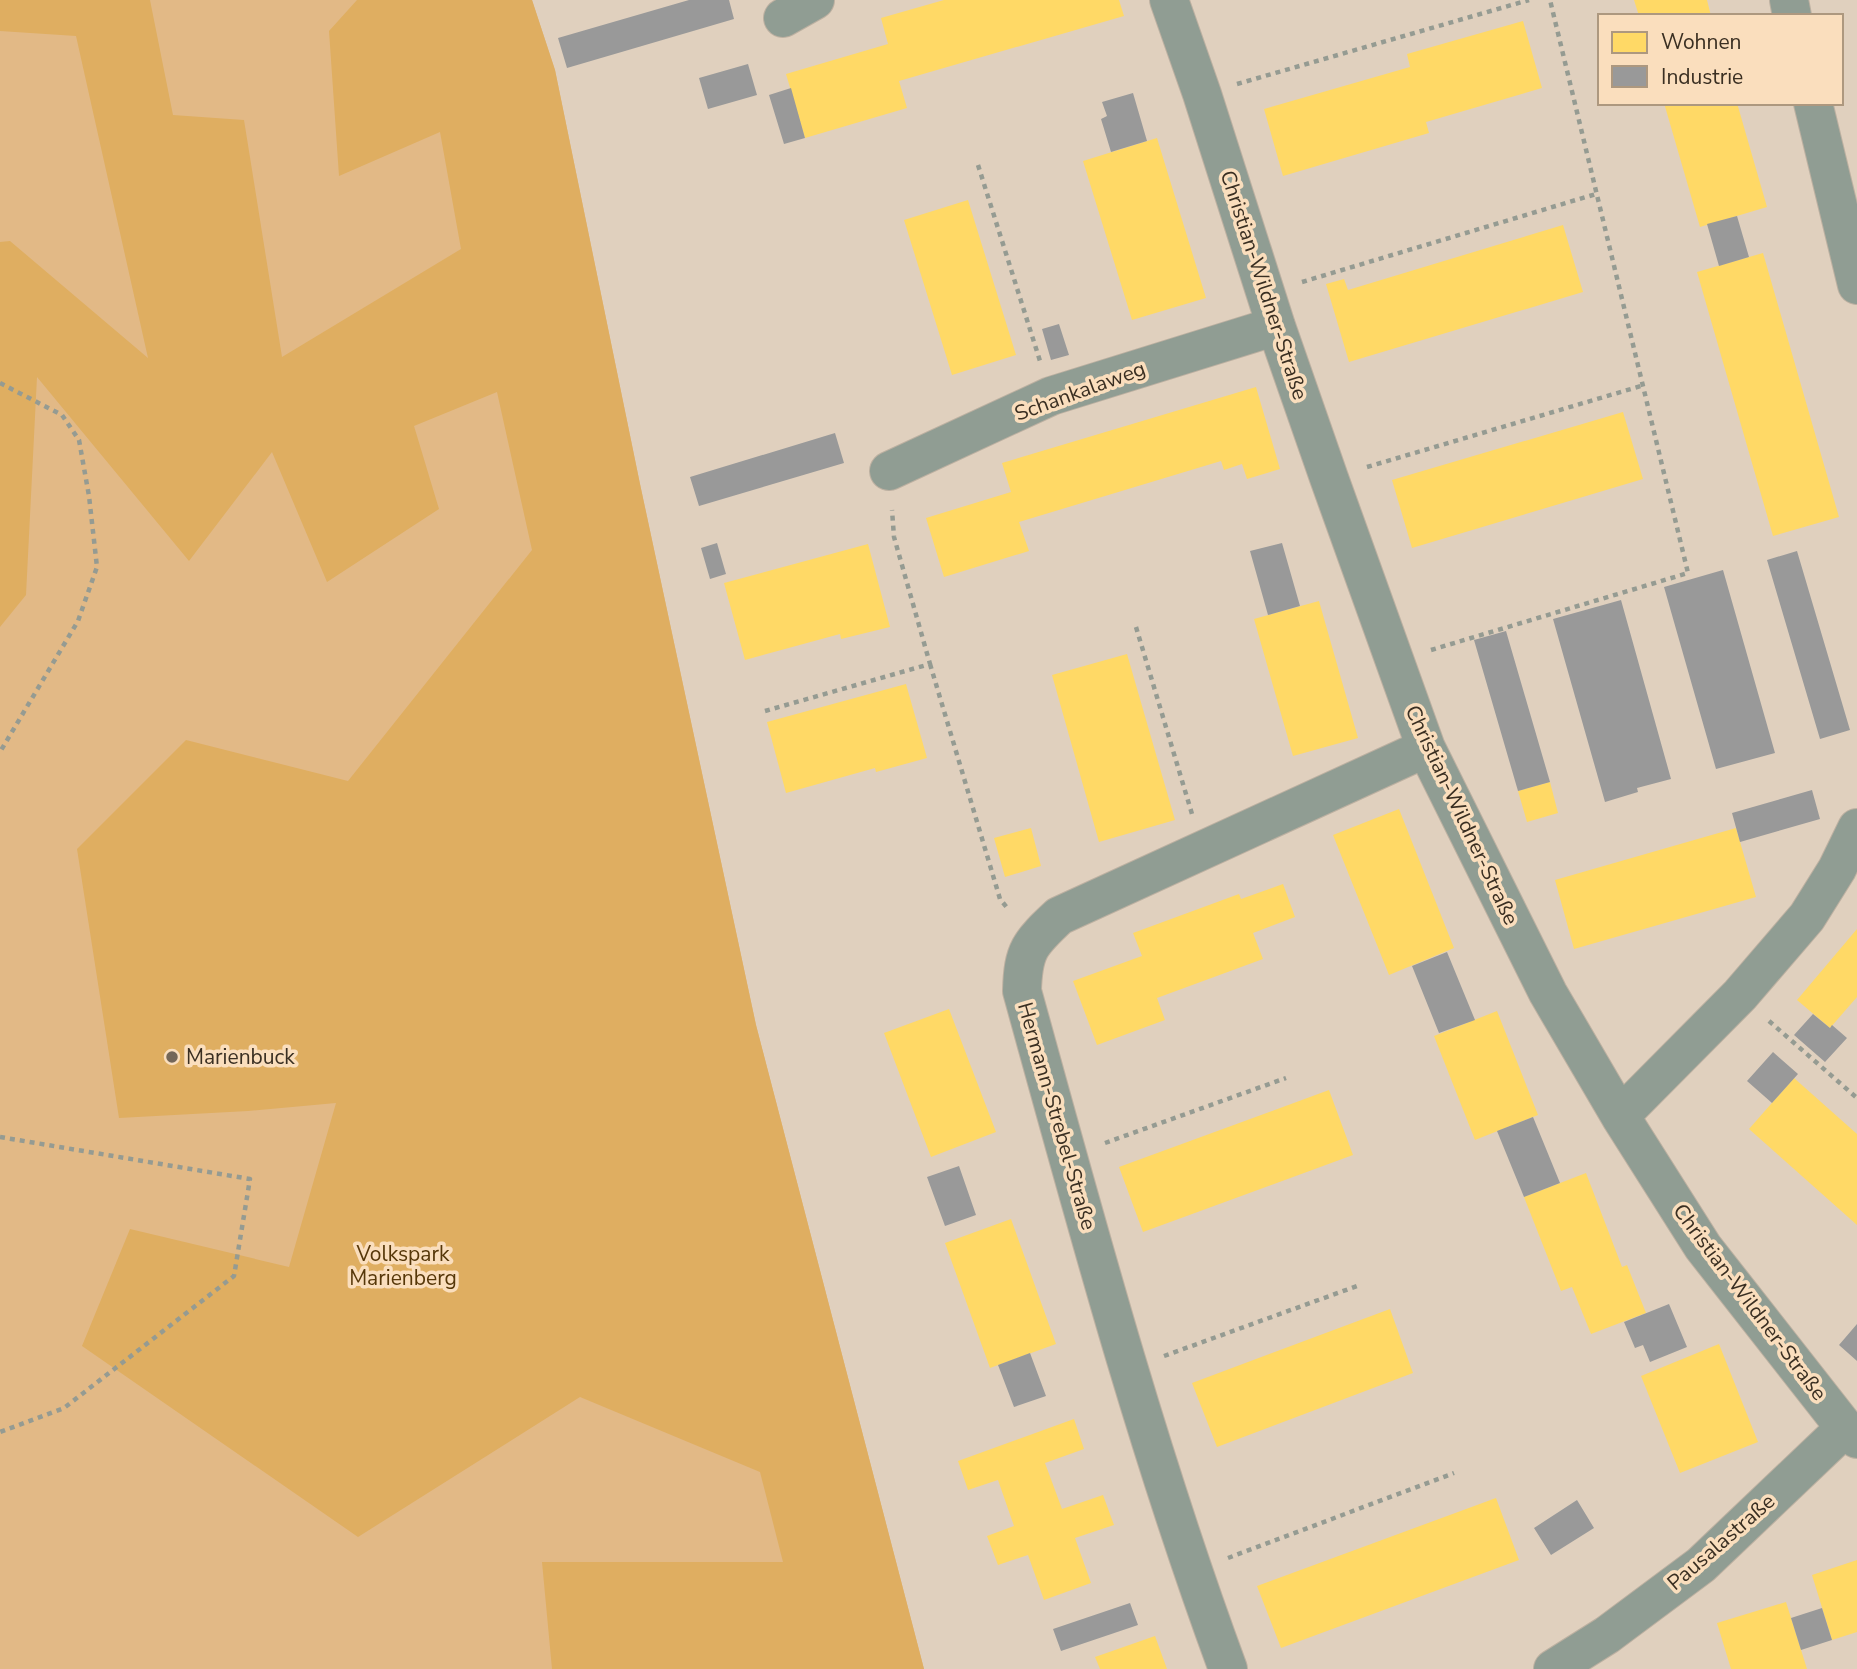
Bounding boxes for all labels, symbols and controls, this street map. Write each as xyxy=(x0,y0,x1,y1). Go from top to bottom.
legend xyxy=(1598,14,1843,105)
text: Wohnen xyxy=(1661,28,1742,56)
text: Industrie xyxy=(1661,63,1743,91)
street label: Christian-Wildner-Straße xyxy=(1214,167,1314,403)
street label: Schankalaweg xyxy=(1011,354,1149,428)
street label: Christian-Wildner-Straße xyxy=(1399,701,1525,929)
street label: Hermann-Strebel-Straße xyxy=(1011,999,1103,1233)
place label: Marienbuck xyxy=(186,1043,295,1071)
marker: Marienbuck xyxy=(164,1049,180,1065)
street label: Christian-Wildner-Straße xyxy=(1667,1198,1833,1406)
park label: Volkspark Marienberg xyxy=(349,1240,457,1292)
street label: Pausalastraße xyxy=(1661,1487,1781,1597)

